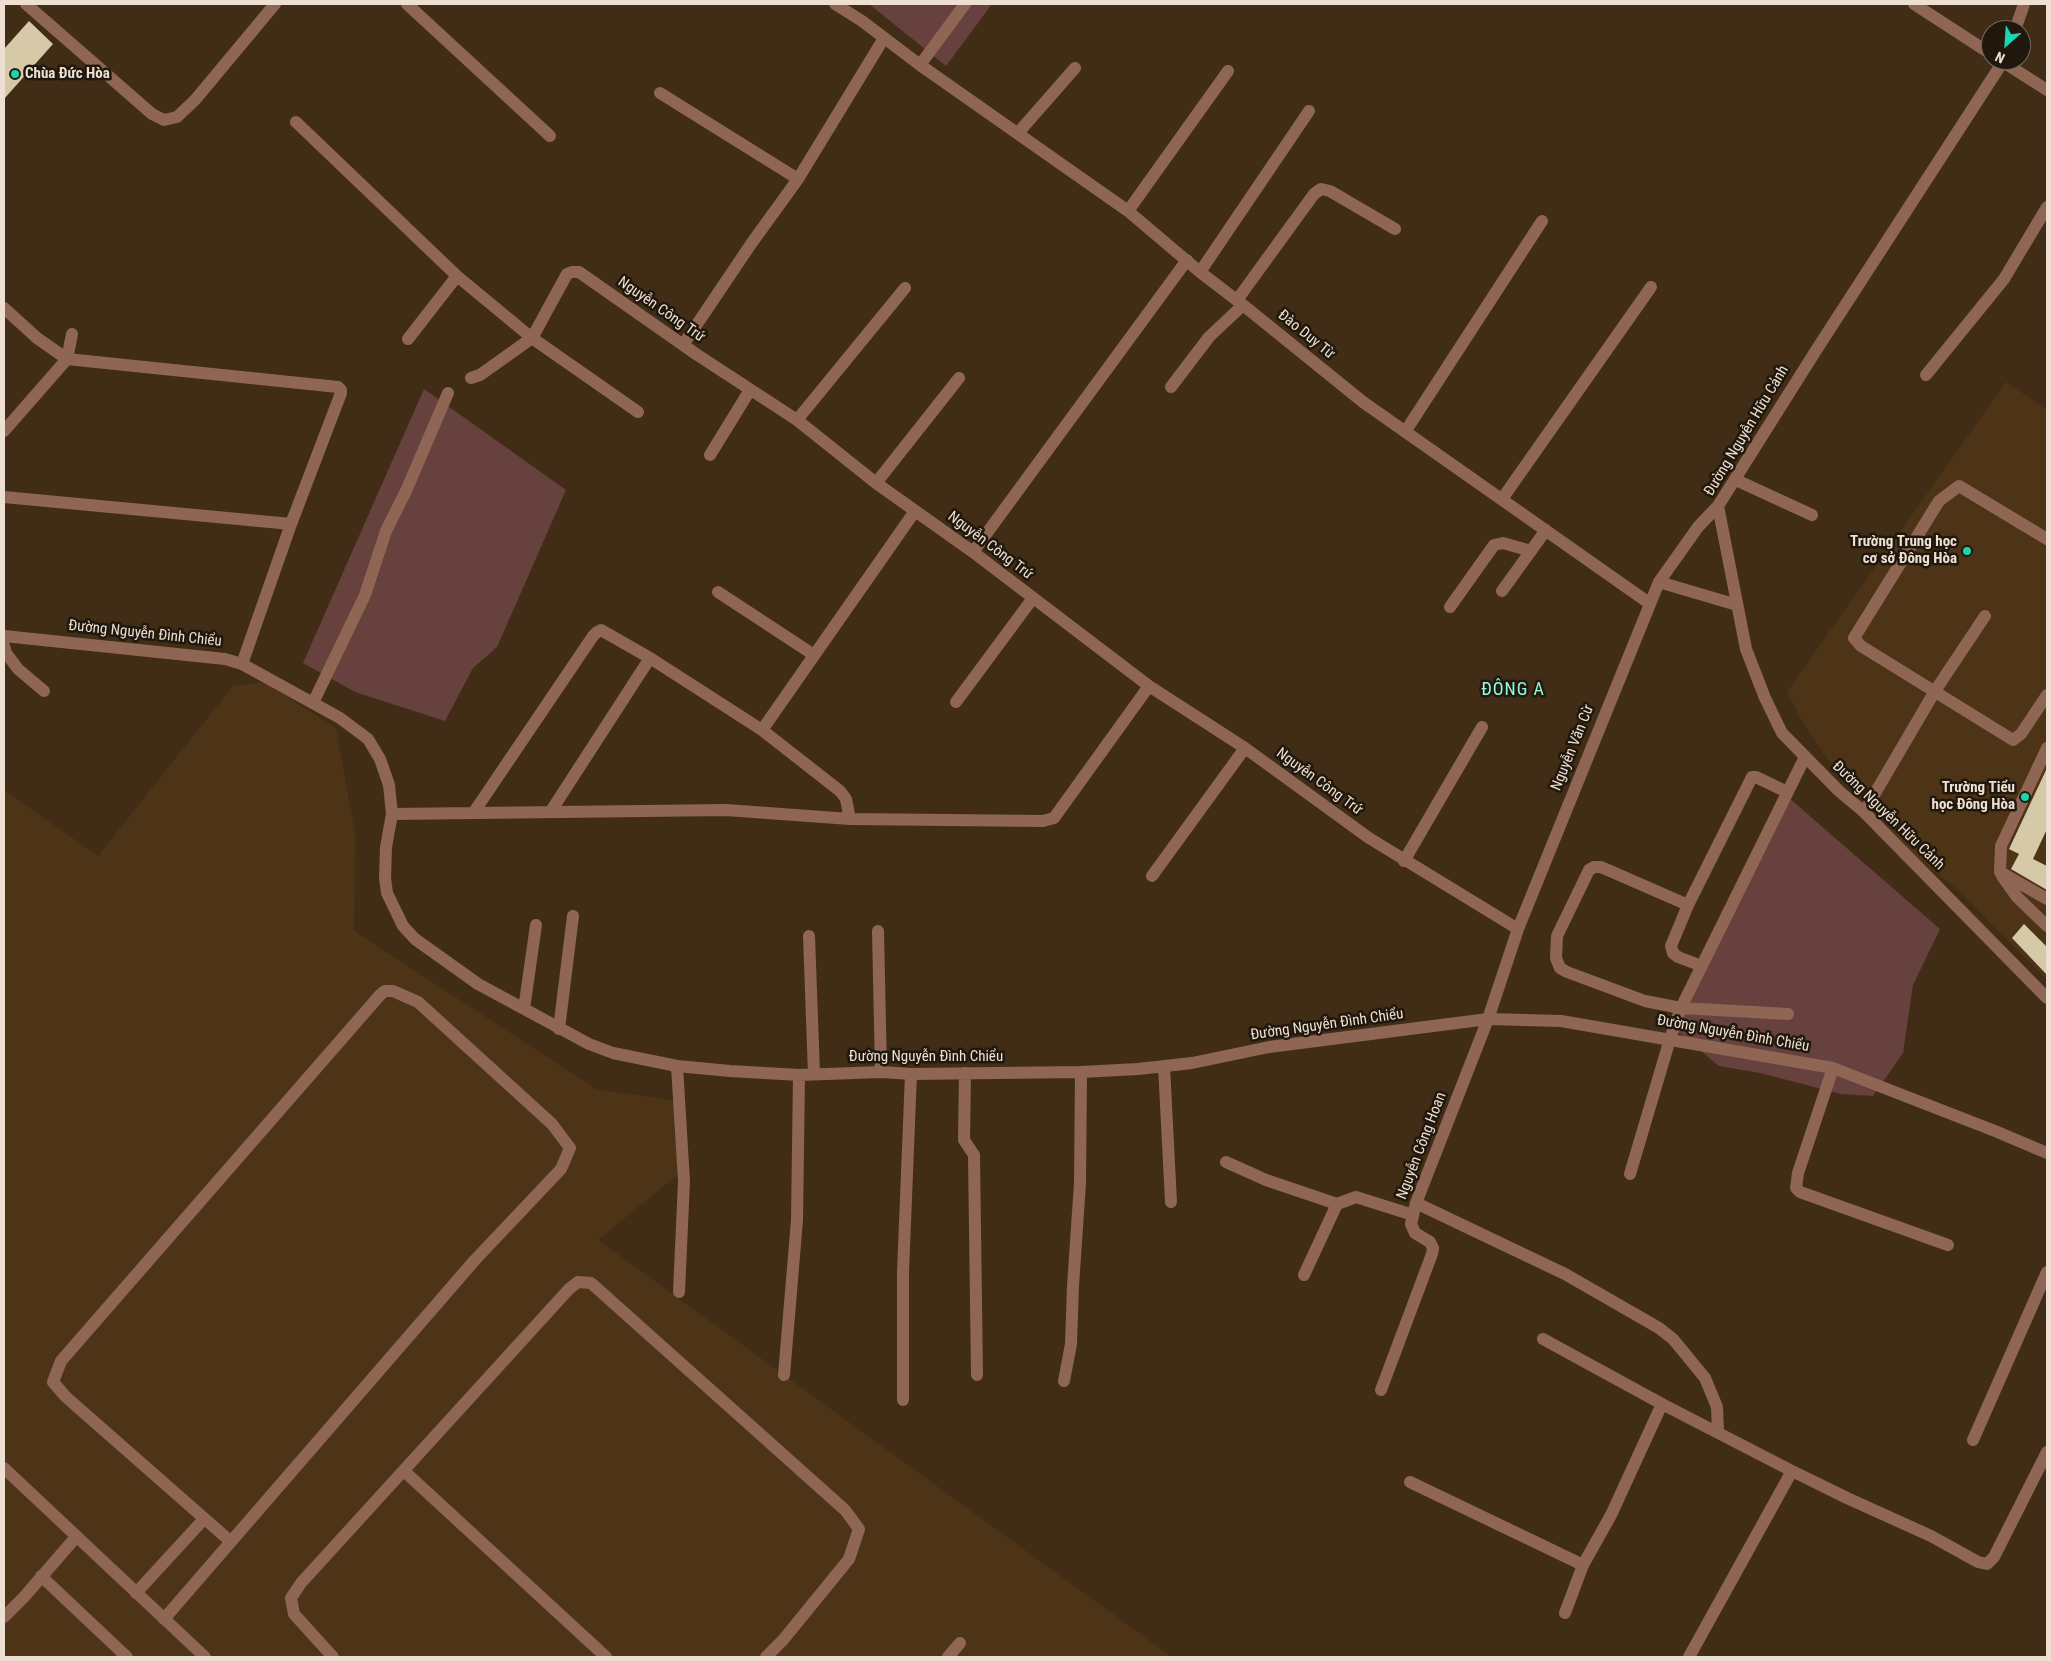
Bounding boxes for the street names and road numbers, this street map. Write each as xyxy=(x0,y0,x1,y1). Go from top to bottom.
street label: Nguyễn Công Trứ xyxy=(614,273,708,347)
street label: Đào Duy Từ xyxy=(1274,307,1338,363)
street label: Đường Nguyễn Hữu Cảnh xyxy=(1701,363,1793,499)
street label: Nguyễn Công Trứ xyxy=(944,508,1036,584)
street label: Đường Nguyễn Đình Chiểu xyxy=(67,617,223,651)
street label: Nguyễn Văn Cừ xyxy=(1548,703,1598,793)
street label: Nguyễn Công Trứ xyxy=(1272,745,1366,819)
street label: Đường Nguyễn Hữu Cảnh xyxy=(1828,758,1948,874)
street label: Đường Nguyễn Đình Chiểu xyxy=(1249,1005,1405,1045)
street label: Đường Nguyễn Đình Chiểu xyxy=(1655,1012,1811,1056)
street label: Đường Nguyễn Đình Chiểu xyxy=(849,1048,1003,1066)
street label: Nguyễn Công Hoan xyxy=(1393,1090,1451,1202)

